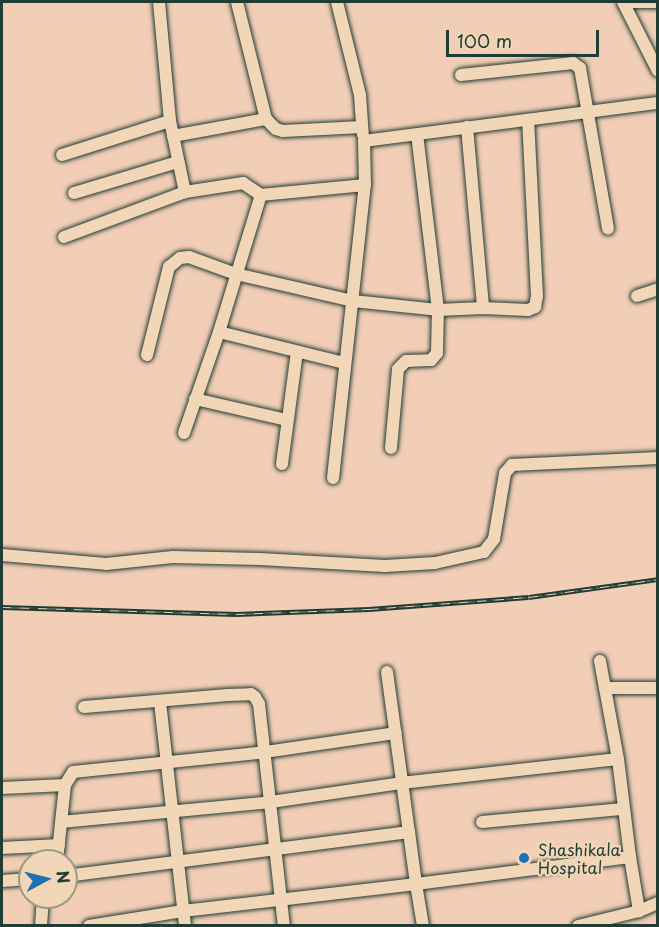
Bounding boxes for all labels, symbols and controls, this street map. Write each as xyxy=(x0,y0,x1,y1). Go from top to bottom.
scale bar xyxy=(449,18,602,56)
text: 100 m xyxy=(457,27,512,54)
place label: Shashikala Hospital xyxy=(538,839,621,877)
north arrow xyxy=(18,849,78,909)
marker: Shashikala Hospital xyxy=(515,849,533,867)
text: N xyxy=(51,869,77,885)

